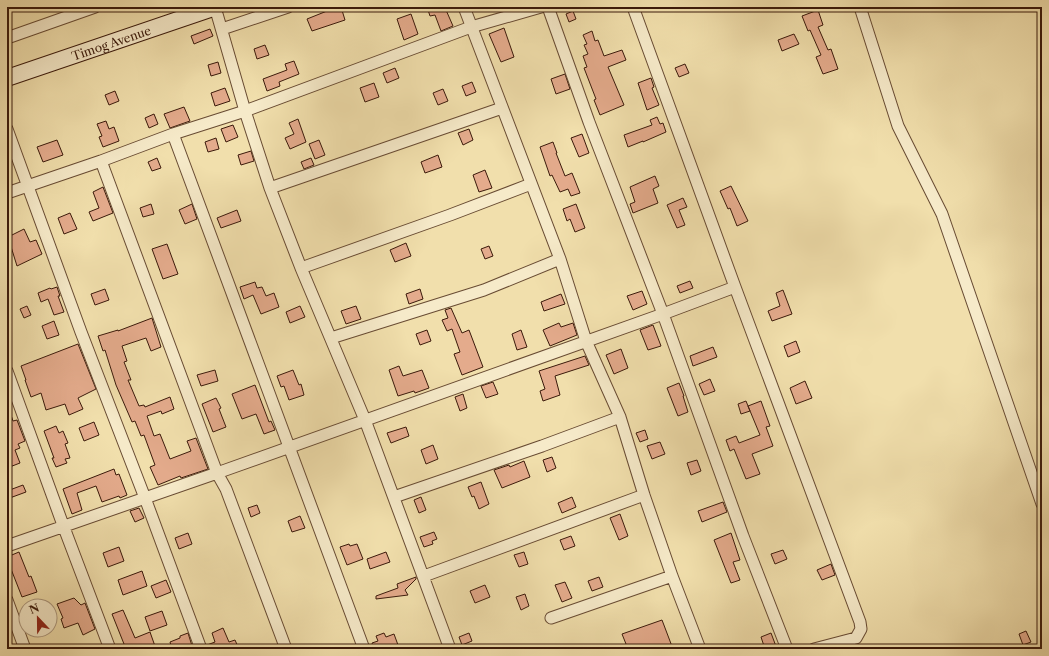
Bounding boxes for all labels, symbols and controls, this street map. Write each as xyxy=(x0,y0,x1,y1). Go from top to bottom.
street label: Timog Avenue xyxy=(70,22,153,63)
north arrow xyxy=(18,598,58,638)
text: N xyxy=(27,600,42,617)

